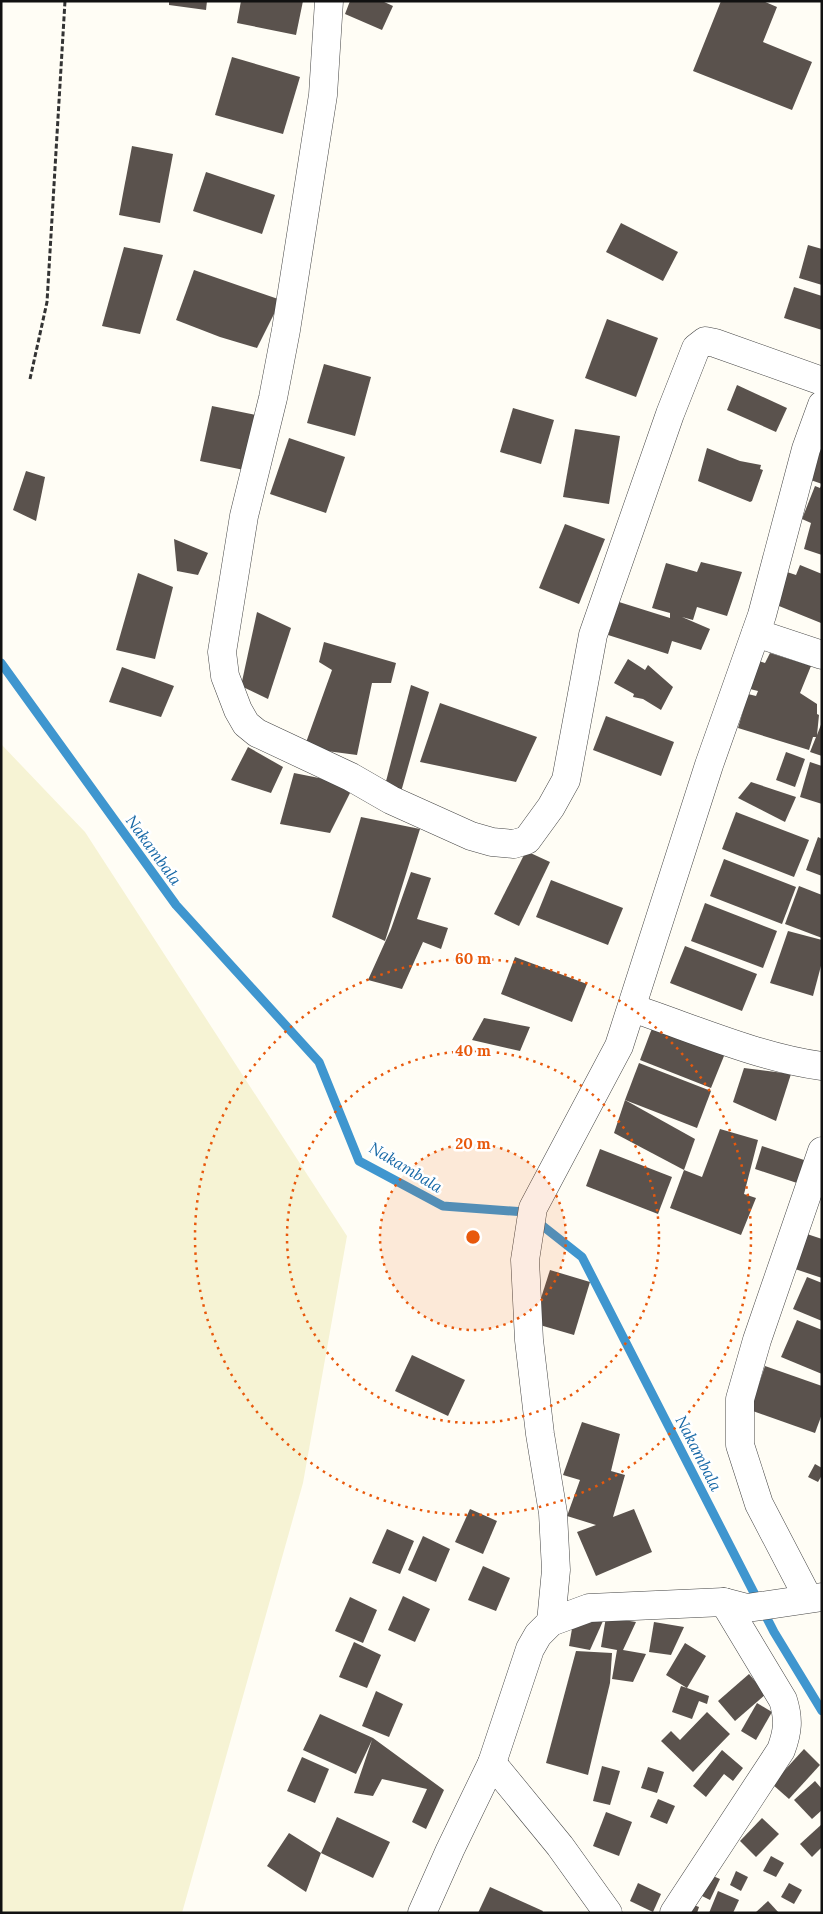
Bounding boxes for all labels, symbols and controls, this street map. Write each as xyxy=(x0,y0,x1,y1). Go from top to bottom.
water label: Nakambala xyxy=(122,811,186,889)
text: 60 m xyxy=(455,949,491,968)
text: 40 m xyxy=(455,1041,491,1060)
text: 20 m xyxy=(455,1134,491,1153)
water label: Nakambala xyxy=(366,1137,447,1197)
centre of rings xyxy=(464,1228,482,1246)
water label: Nakambala xyxy=(671,1412,727,1494)

